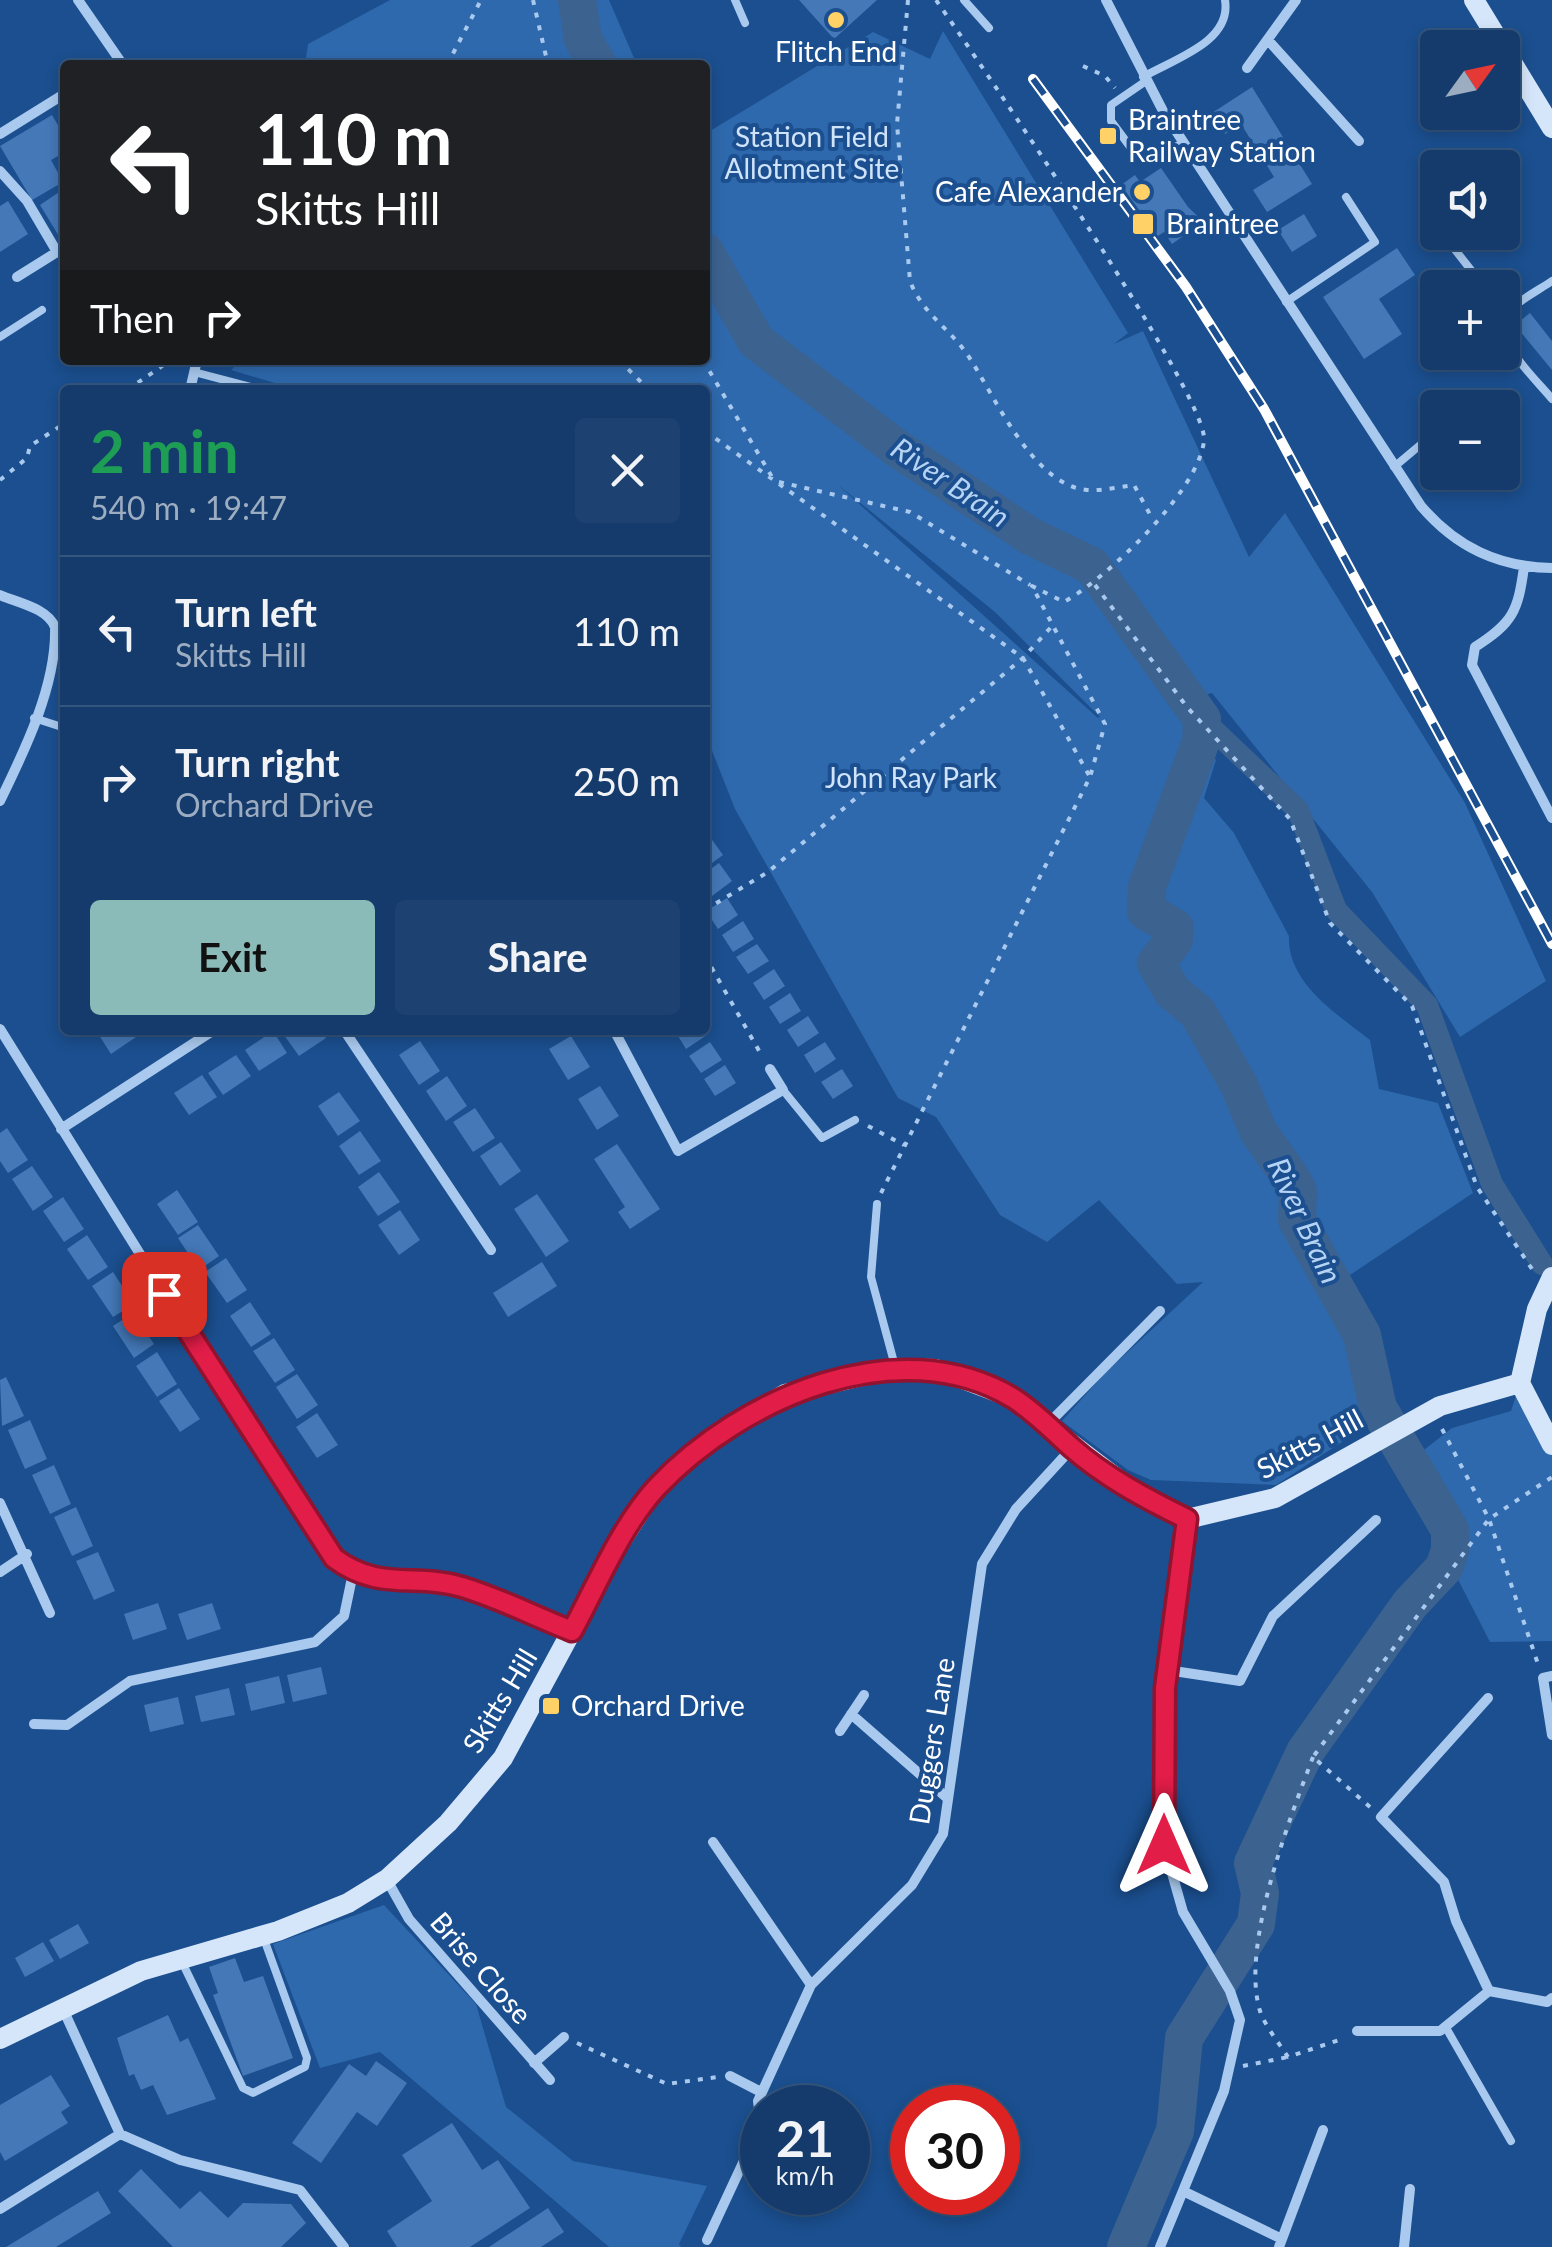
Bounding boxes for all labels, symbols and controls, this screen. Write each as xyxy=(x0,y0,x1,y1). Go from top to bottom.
marker: Flitch End xyxy=(825,9,847,31)
north arrow xyxy=(1420,30,1520,130)
map controls xyxy=(1420,30,1520,490)
place label: Flitch End xyxy=(775,34,897,68)
text: 110 m xyxy=(255,96,452,180)
icon: left xyxy=(90,100,220,230)
place label: Braintree Railway Station xyxy=(1128,102,1316,168)
park label: Station Field Allotment Site xyxy=(725,119,899,185)
marker: Braintree Railway Station xyxy=(1097,125,1119,147)
button: sound xyxy=(1420,150,1520,250)
place label: Cafe Alexander xyxy=(935,174,1122,208)
text: Skitts Hill xyxy=(255,181,441,235)
marker: Cafe Alexander xyxy=(1131,181,1153,203)
place label: Braintree xyxy=(1166,206,1279,240)
marker: Braintree xyxy=(1130,211,1156,237)
button: + xyxy=(1420,270,1520,370)
icon: right xyxy=(195,290,250,345)
text: Then xyxy=(90,295,175,341)
button: − xyxy=(1420,390,1520,490)
text: 2 min xyxy=(90,414,239,486)
button: close xyxy=(575,418,680,523)
water label: River Brain xyxy=(885,429,1017,534)
text: 540 m · 19:47 xyxy=(90,488,287,527)
text: Turn left xyxy=(175,589,317,635)
icon: left xyxy=(90,604,145,659)
text: 110 m xyxy=(573,608,680,654)
text: Skitts Hill xyxy=(175,635,307,674)
text: Turn right xyxy=(175,739,340,785)
icon: right xyxy=(90,754,145,809)
text: 250 m xyxy=(573,758,680,804)
park label: John Ray Park xyxy=(825,760,998,794)
text: Orchard Drive xyxy=(175,785,374,824)
button: Exit xyxy=(90,900,375,1015)
button: Share xyxy=(395,900,680,1015)
water label: River Brain xyxy=(1261,1152,1351,1289)
pin xyxy=(122,1252,207,1337)
icon: arrive xyxy=(137,1267,192,1322)
street label: Skitts Hill xyxy=(1251,1401,1368,1485)
street label: Skitts Hill xyxy=(455,1642,543,1759)
street label: Duggers Lane xyxy=(901,1655,961,1827)
place label: Orchard Drive xyxy=(571,1688,745,1722)
marker: Orchard Drive xyxy=(540,1695,562,1717)
position arrow xyxy=(1112,1793,1216,1897)
street label: Brise Close xyxy=(424,1905,539,2030)
speed limit sign: 30 xyxy=(890,2085,1020,2215)
text: 21 xyxy=(776,2108,834,2168)
text: km/h xyxy=(776,2160,834,2190)

